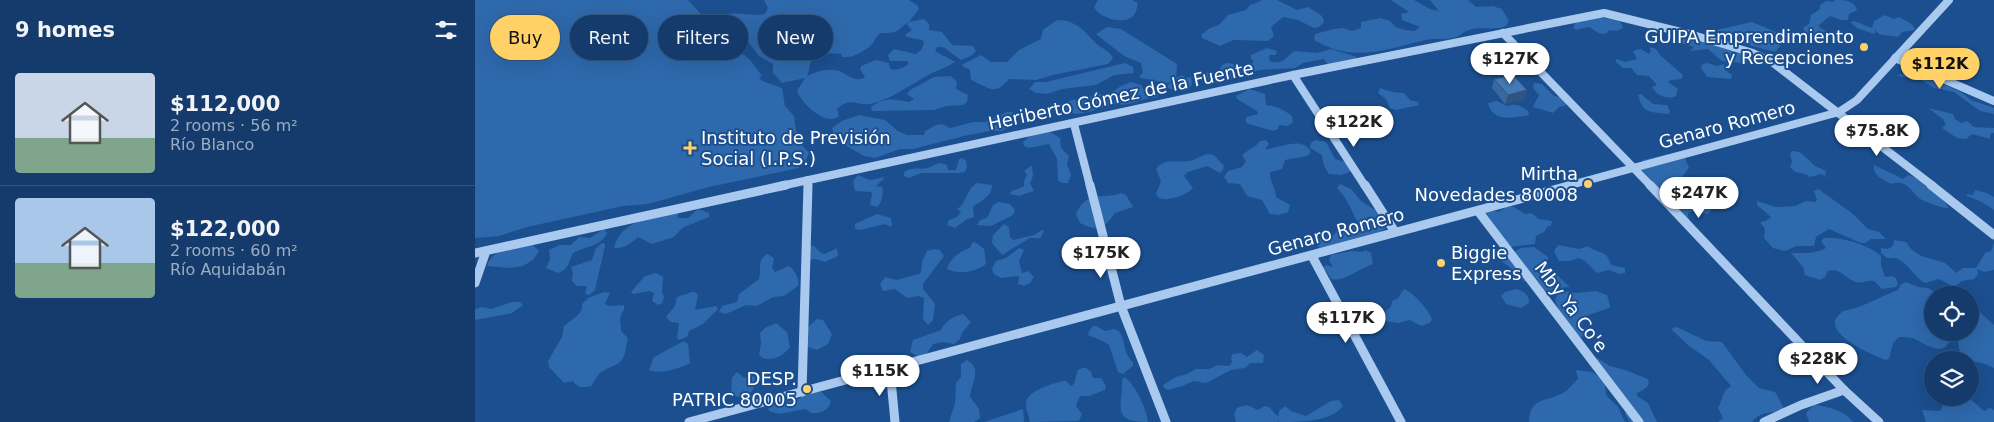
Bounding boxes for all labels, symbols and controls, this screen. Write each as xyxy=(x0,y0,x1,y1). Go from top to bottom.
chip: Buy xyxy=(490,15,560,60)
chip: Rent xyxy=(570,15,648,60)
chip: Filters xyxy=(658,15,748,60)
chip: New xyxy=(758,15,833,60)
icon: filters xyxy=(432,16,460,44)
text: 9 homes xyxy=(15,18,115,42)
place label: GUIPA Emprendimiento y Recepciones xyxy=(1644,26,1854,68)
marker: GUIPA Emprendimiento y Recepciones xyxy=(1858,41,1870,53)
pin: $127K xyxy=(1475,42,1545,85)
pin: $112K xyxy=(1905,48,1975,90)
text: $127K xyxy=(1482,49,1538,68)
text: $112K xyxy=(1912,54,1968,73)
street label: Heriberto Gómez de la Fuente xyxy=(986,57,1256,134)
text: $112,000 xyxy=(170,92,280,116)
icon: home xyxy=(55,93,115,153)
street label: Genaro Romero xyxy=(1656,96,1797,153)
pin: $122K xyxy=(1319,106,1389,148)
text: $122K xyxy=(1326,112,1382,131)
pin: $75.8K xyxy=(1836,114,1918,157)
text: 2 rooms · 56 m² xyxy=(170,116,298,135)
text: $75.8K xyxy=(1845,121,1909,140)
place label: Instituto de Previsión Social (I.P.S.) xyxy=(701,127,891,169)
text: Río Blanco xyxy=(170,135,254,154)
marker: Instituto de Previsión Social (I.P.S.) xyxy=(683,141,697,155)
place label: Mirtha Novedades 80008 xyxy=(1414,163,1578,205)
pin: $247K xyxy=(1664,176,1734,219)
marker: Mirtha Novedades 80008 xyxy=(1582,178,1594,190)
text: $247K xyxy=(1671,183,1727,202)
street label: Genaro Romero xyxy=(1265,203,1406,260)
text: $122,000 xyxy=(170,217,280,241)
icon: home xyxy=(55,218,115,278)
pin: $175K xyxy=(1066,236,1136,279)
text: 2 rooms · 60 m² xyxy=(170,241,298,260)
place label: Biggie Express xyxy=(1451,242,1521,284)
text: $175K xyxy=(1073,243,1129,262)
marker: Biggie Express xyxy=(1435,257,1447,269)
street label: Mby Ya Co'e xyxy=(1530,257,1612,356)
text: Río Aquidabán xyxy=(170,260,286,279)
map controls xyxy=(1924,286,1979,406)
button: locate xyxy=(1924,286,1979,341)
pin: $117K xyxy=(1311,302,1381,344)
text: $117K xyxy=(1318,308,1374,327)
pin: $228K xyxy=(1783,342,1853,385)
text: $228K xyxy=(1790,349,1846,368)
button: layers xyxy=(1924,351,1979,406)
pin: $115K xyxy=(845,354,915,397)
text: $115K xyxy=(852,361,908,380)
place label: DESP. PATRIC 80005 xyxy=(672,368,797,410)
marker: DESP. PATRIC 80005 xyxy=(801,383,813,395)

